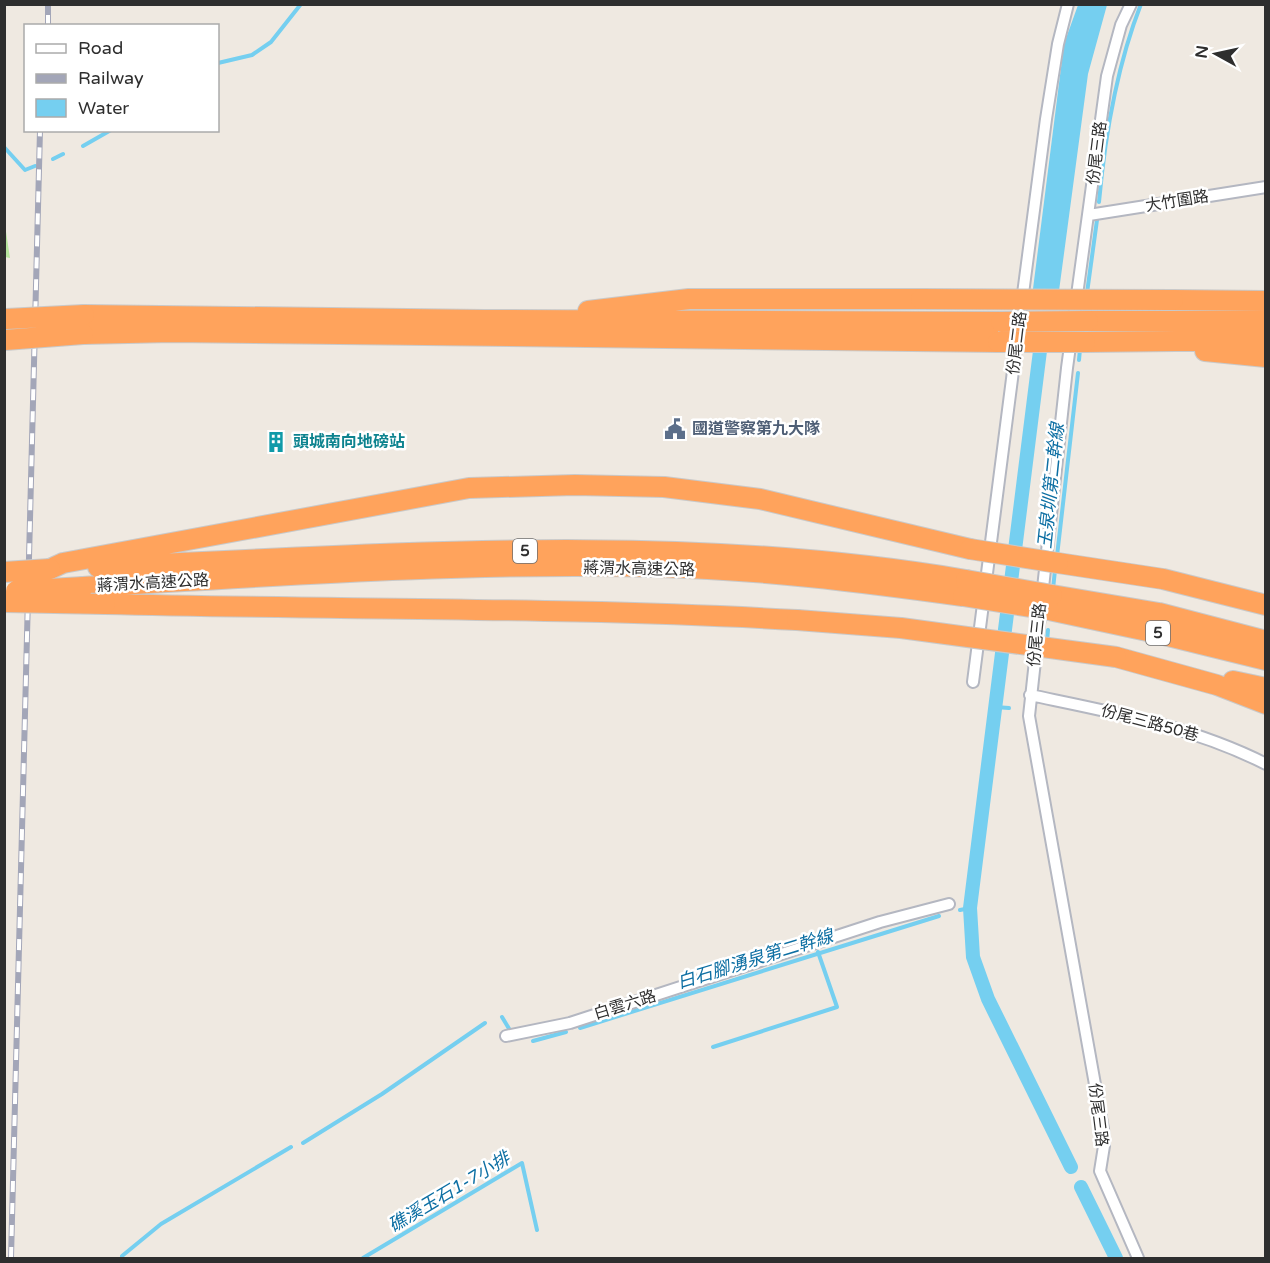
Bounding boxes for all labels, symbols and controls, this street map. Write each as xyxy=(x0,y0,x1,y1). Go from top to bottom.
legend xyxy=(24,24,219,132)
north arrow xyxy=(1186,24,1246,84)
text: Road xyxy=(78,37,123,59)
text: N xyxy=(1191,44,1213,60)
text: Railway xyxy=(78,67,144,89)
text: Water xyxy=(78,97,129,119)
street label: 份尾三路 xyxy=(1083,120,1111,186)
street label: 大竹圍路 xyxy=(1144,186,1210,216)
street label: 份尾二路 xyxy=(1003,310,1031,376)
public building icon: 國道警察第九大隊 xyxy=(663,417,687,441)
place label: 國道警察第九大隊 xyxy=(692,419,820,439)
water label: 玉泉圳第二幹線 xyxy=(1033,420,1069,550)
building icon: 頭城南向地磅站 xyxy=(264,430,288,454)
place label: 頭城南向地磅站 xyxy=(293,432,405,452)
road number: 5 xyxy=(513,539,537,563)
street label: 蔣渭水高速公路 xyxy=(583,558,695,580)
street label: 蔣渭水高速公路 xyxy=(97,570,209,596)
street label: 份尾三路 xyxy=(1024,602,1050,668)
road number: 5 xyxy=(1146,621,1170,645)
street label: 份尾三路50巷 xyxy=(1099,700,1201,746)
water label: 白石腳湧泉第二幹線 xyxy=(674,924,838,993)
street label: 白雲六路 xyxy=(591,986,659,1024)
street label: 份尾三路 xyxy=(1084,1082,1112,1148)
water label: 礁溪玉石1-7小排 xyxy=(384,1146,515,1237)

